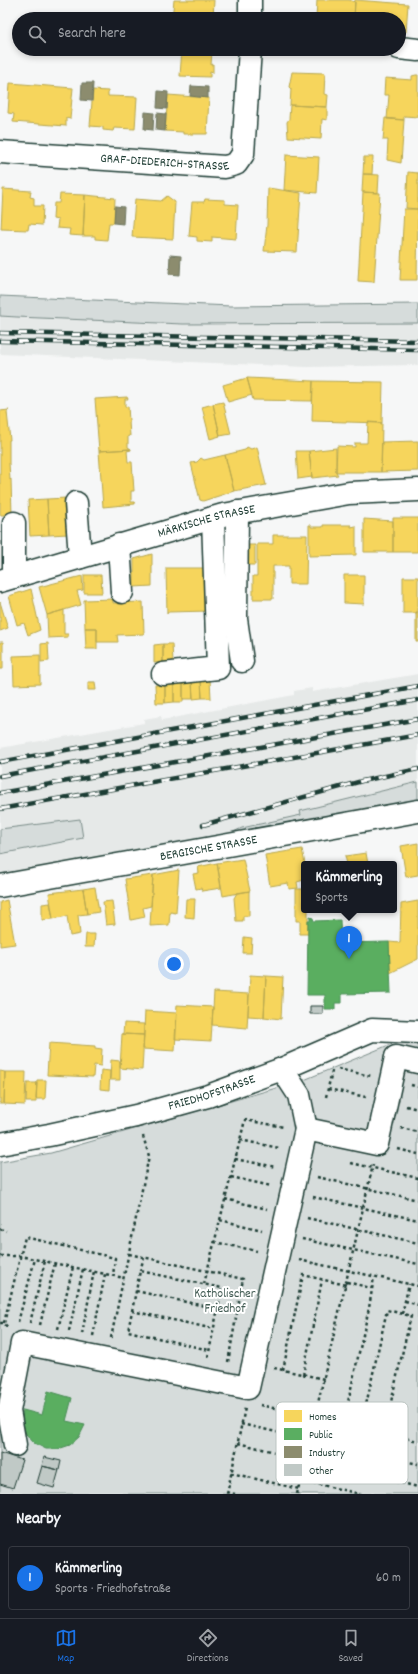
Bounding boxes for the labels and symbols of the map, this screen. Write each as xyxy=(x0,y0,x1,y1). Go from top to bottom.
street label: GRAF-DIEDERICH-STRASSE xyxy=(100,149,232,177)
street label: MÄRKISCHE STRASSE xyxy=(155,500,257,543)
street label: BERGISCHE STRASSE xyxy=(159,830,259,867)
pin: 1 xyxy=(336,926,362,959)
your location xyxy=(164,954,184,974)
street label: FRIEDHOFSTRASSE xyxy=(166,1070,258,1116)
park label: Katholischer Friedhof xyxy=(194,1285,256,1319)
legend xyxy=(276,1402,408,1484)
text: Homes xyxy=(309,1410,337,1426)
text: Public xyxy=(309,1428,333,1444)
text: Industry xyxy=(309,1446,345,1462)
text: Other xyxy=(309,1464,334,1480)

